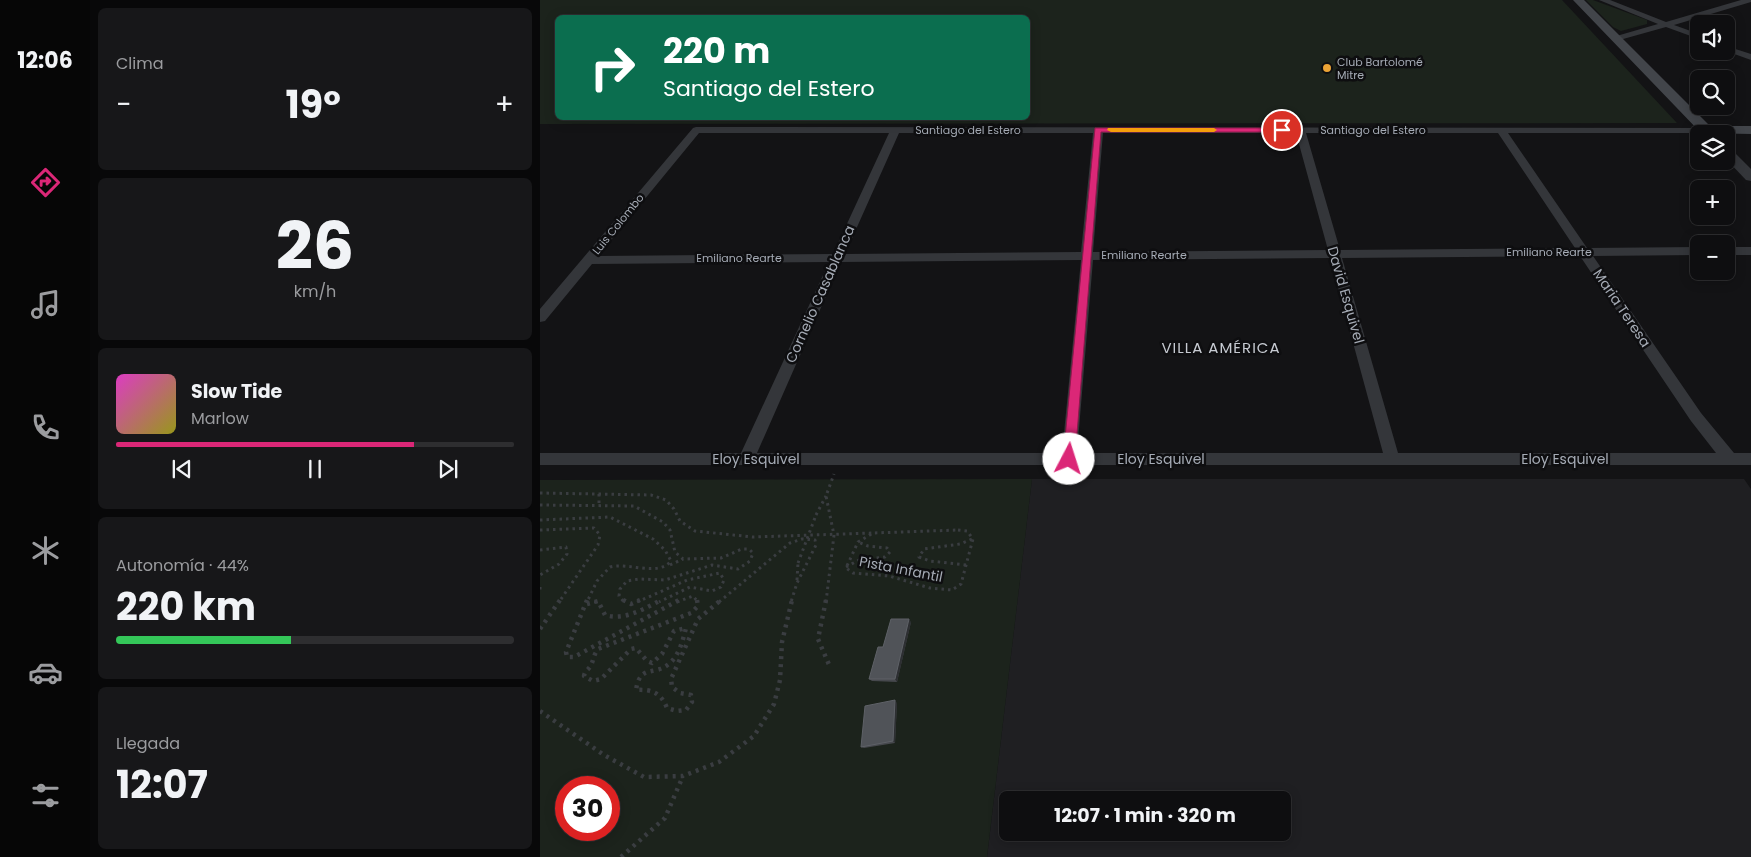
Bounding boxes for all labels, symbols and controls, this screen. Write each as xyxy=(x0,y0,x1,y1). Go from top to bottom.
map controls xyxy=(1690,15,1735,280)
button: sound xyxy=(1690,15,1735,60)
text: 220 m xyxy=(663,26,770,75)
icon: right xyxy=(580,35,645,100)
text: 12:06 xyxy=(17,45,73,76)
text: Clima xyxy=(116,52,164,75)
place label: Club Bartolomé Mitre xyxy=(1337,54,1423,83)
marker: Club Bartolomé Mitre xyxy=(1321,62,1333,74)
button: search xyxy=(1690,70,1735,115)
text: Santiago del Estero xyxy=(663,73,875,104)
text: 19° xyxy=(286,78,341,131)
text: − xyxy=(116,85,131,124)
text: + xyxy=(495,85,514,124)
pin xyxy=(1261,109,1303,151)
icon: arrive xyxy=(1268,116,1296,144)
street label: Santiago del Estero xyxy=(915,122,1021,138)
street label: Santiago del Estero xyxy=(1320,122,1426,138)
button: layers xyxy=(1690,125,1735,170)
icon: directions xyxy=(28,165,63,200)
button: + xyxy=(1690,180,1735,225)
street label: Luis Colombo xyxy=(588,190,648,258)
text: 26 xyxy=(276,201,354,292)
street label: Cornelio Casablanca xyxy=(781,222,859,366)
button: − xyxy=(1690,235,1735,280)
street label: David Esquivel xyxy=(1323,244,1369,346)
street label: Emiliano Rearte xyxy=(1506,244,1592,260)
street label: Emiliano Rearte xyxy=(1101,247,1187,263)
street label: Emiliano Rearte xyxy=(696,250,782,266)
street label: Maria Teresa xyxy=(1588,265,1656,351)
text: km/h xyxy=(294,280,336,303)
icon: music xyxy=(28,287,63,322)
district label: VILLA AMÉRICA xyxy=(1161,337,1281,358)
text: Slow Tide xyxy=(191,378,282,405)
text: Marlow xyxy=(191,407,249,430)
icon: phone xyxy=(28,410,63,445)
position arrow xyxy=(1042,432,1094,484)
street label: Eloy Esquivel xyxy=(712,449,800,469)
street label: Eloy Esquivel xyxy=(1117,449,1205,469)
street label: Eloy Esquivel xyxy=(1521,449,1609,469)
icon: previous xyxy=(168,455,196,483)
icon: pause xyxy=(301,455,329,483)
icon: next xyxy=(434,455,462,483)
icon: climate xyxy=(28,533,63,568)
street label: Pista Infantil xyxy=(858,551,944,587)
text: Autonomía · 44% xyxy=(116,554,249,577)
text: 220 km xyxy=(116,580,256,633)
icon: car xyxy=(28,655,63,690)
text: Llegada xyxy=(116,732,180,755)
text: 12:07 xyxy=(116,758,208,811)
speed limit sign: 30 xyxy=(555,776,620,841)
icon: filters xyxy=(28,778,63,813)
text: 12:07 · 1 min · 320 m xyxy=(1054,802,1236,829)

